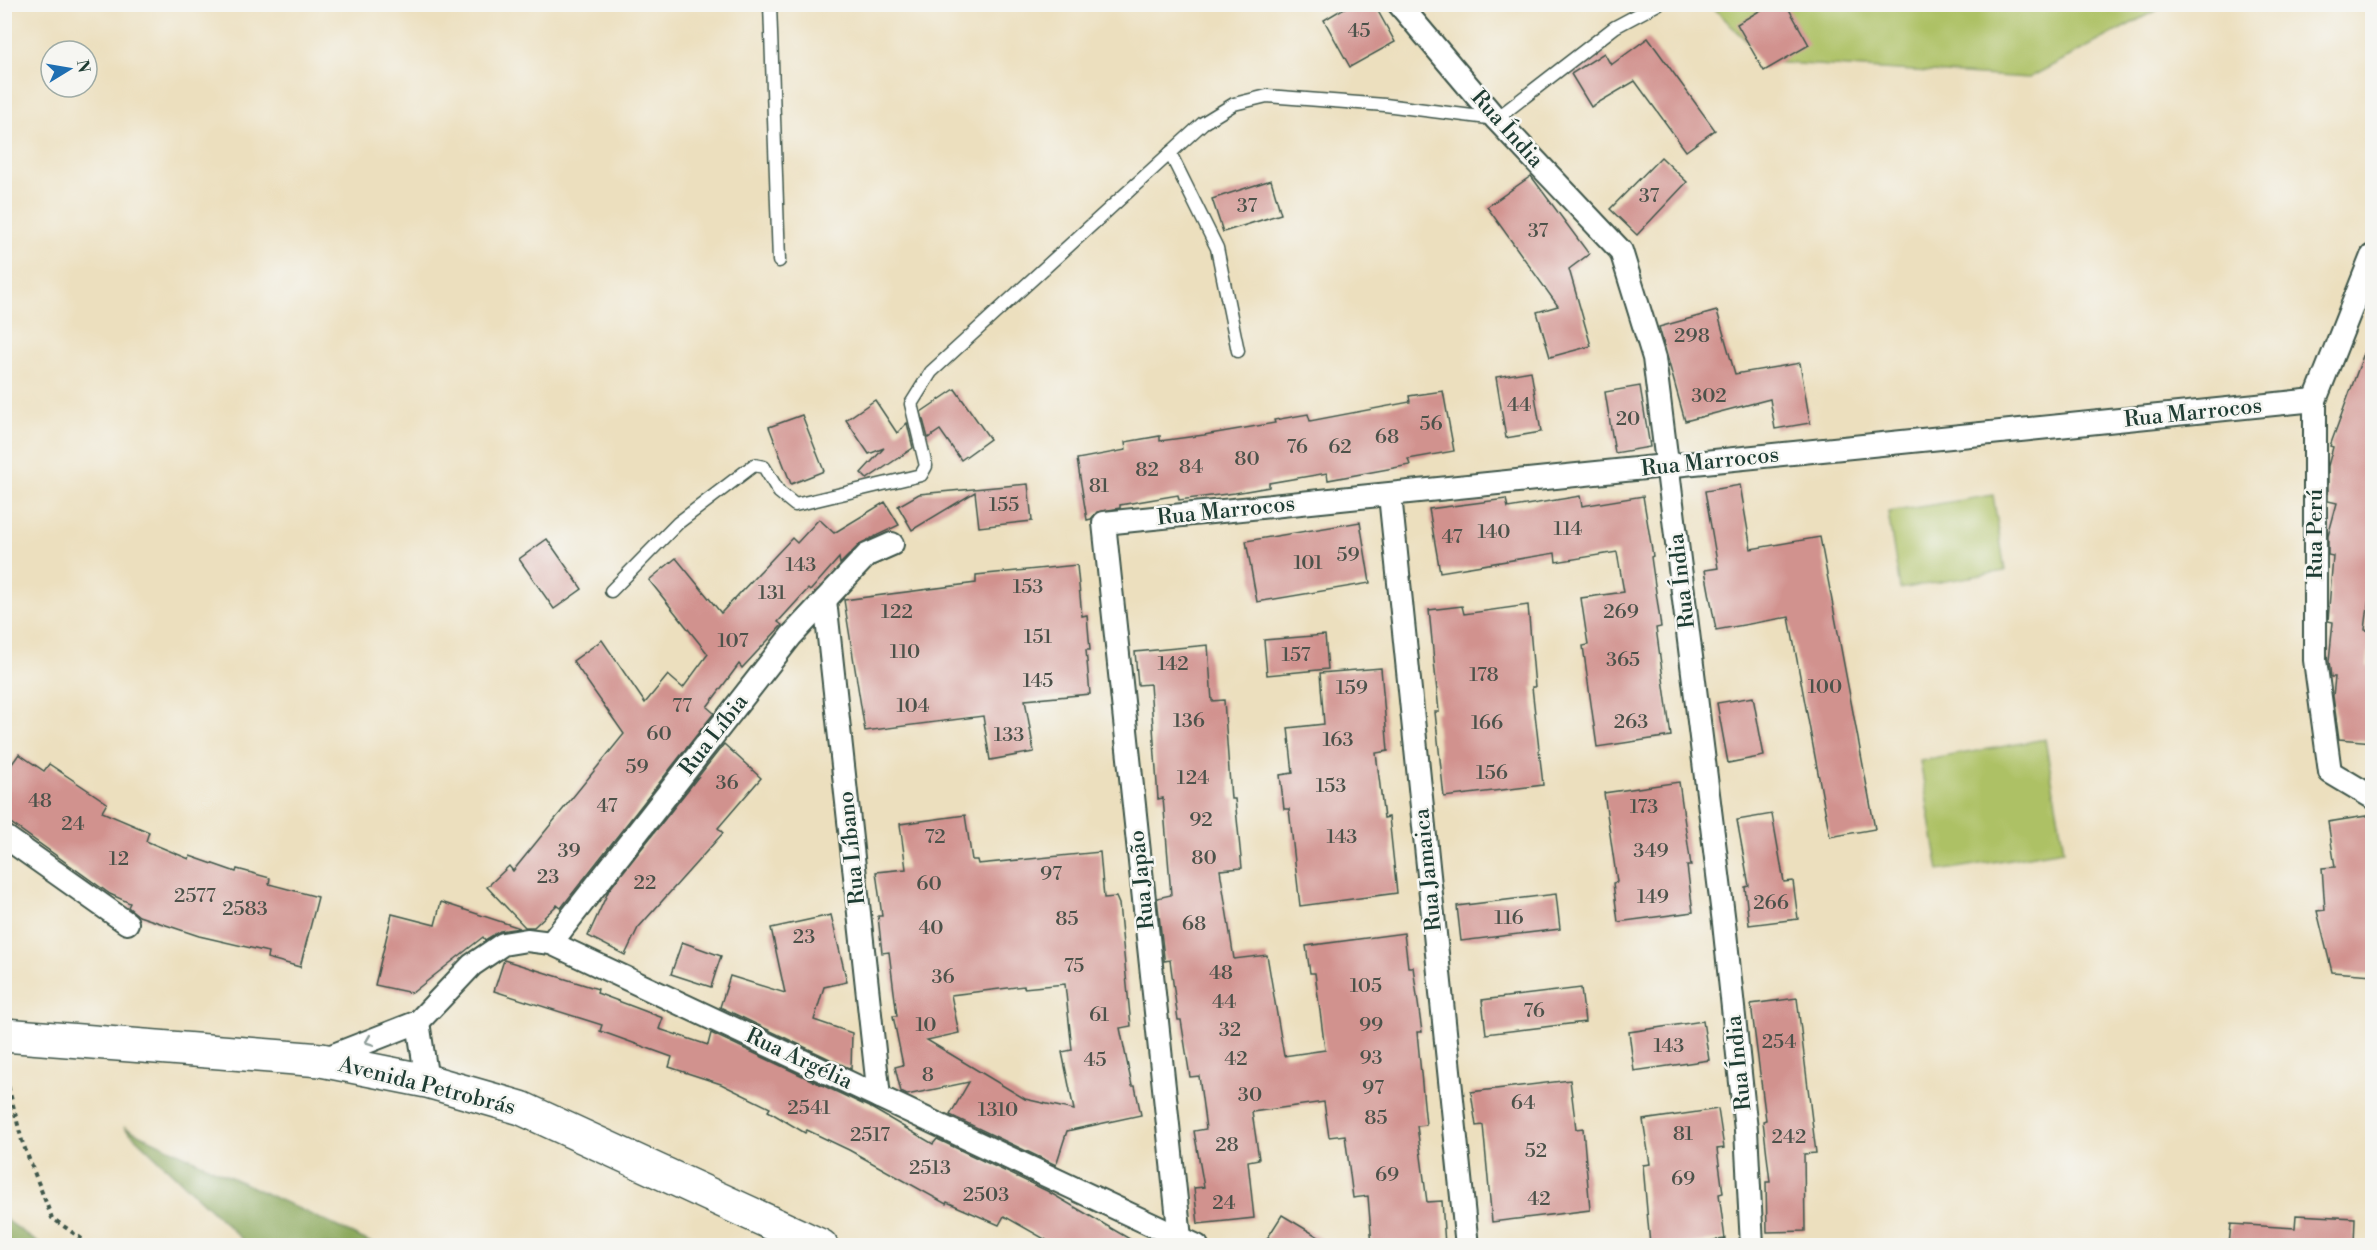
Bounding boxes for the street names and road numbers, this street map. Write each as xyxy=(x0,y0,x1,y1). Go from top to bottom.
street label: Rua Índia xyxy=(1465,84,1550,174)
street label: Rua Marrocos xyxy=(2123,392,2263,434)
street label: Rua Marrocos xyxy=(1640,441,1780,483)
street label: Rua Perú xyxy=(2302,488,2329,579)
street label: Rua Marrocos xyxy=(1156,490,1296,532)
street label: Rua Índia xyxy=(1662,531,1701,630)
street label: Rua Líbia xyxy=(674,688,755,781)
street label: Rua Líbano xyxy=(833,790,871,906)
street label: Rua Jamaica xyxy=(1408,806,1448,933)
street label: Rua Japão xyxy=(1123,829,1161,931)
street label: Rua Índia xyxy=(1719,1013,1757,1112)
street label: Rua Argélia xyxy=(741,1022,858,1096)
street label: Avenida Petrobrás xyxy=(335,1051,518,1121)

